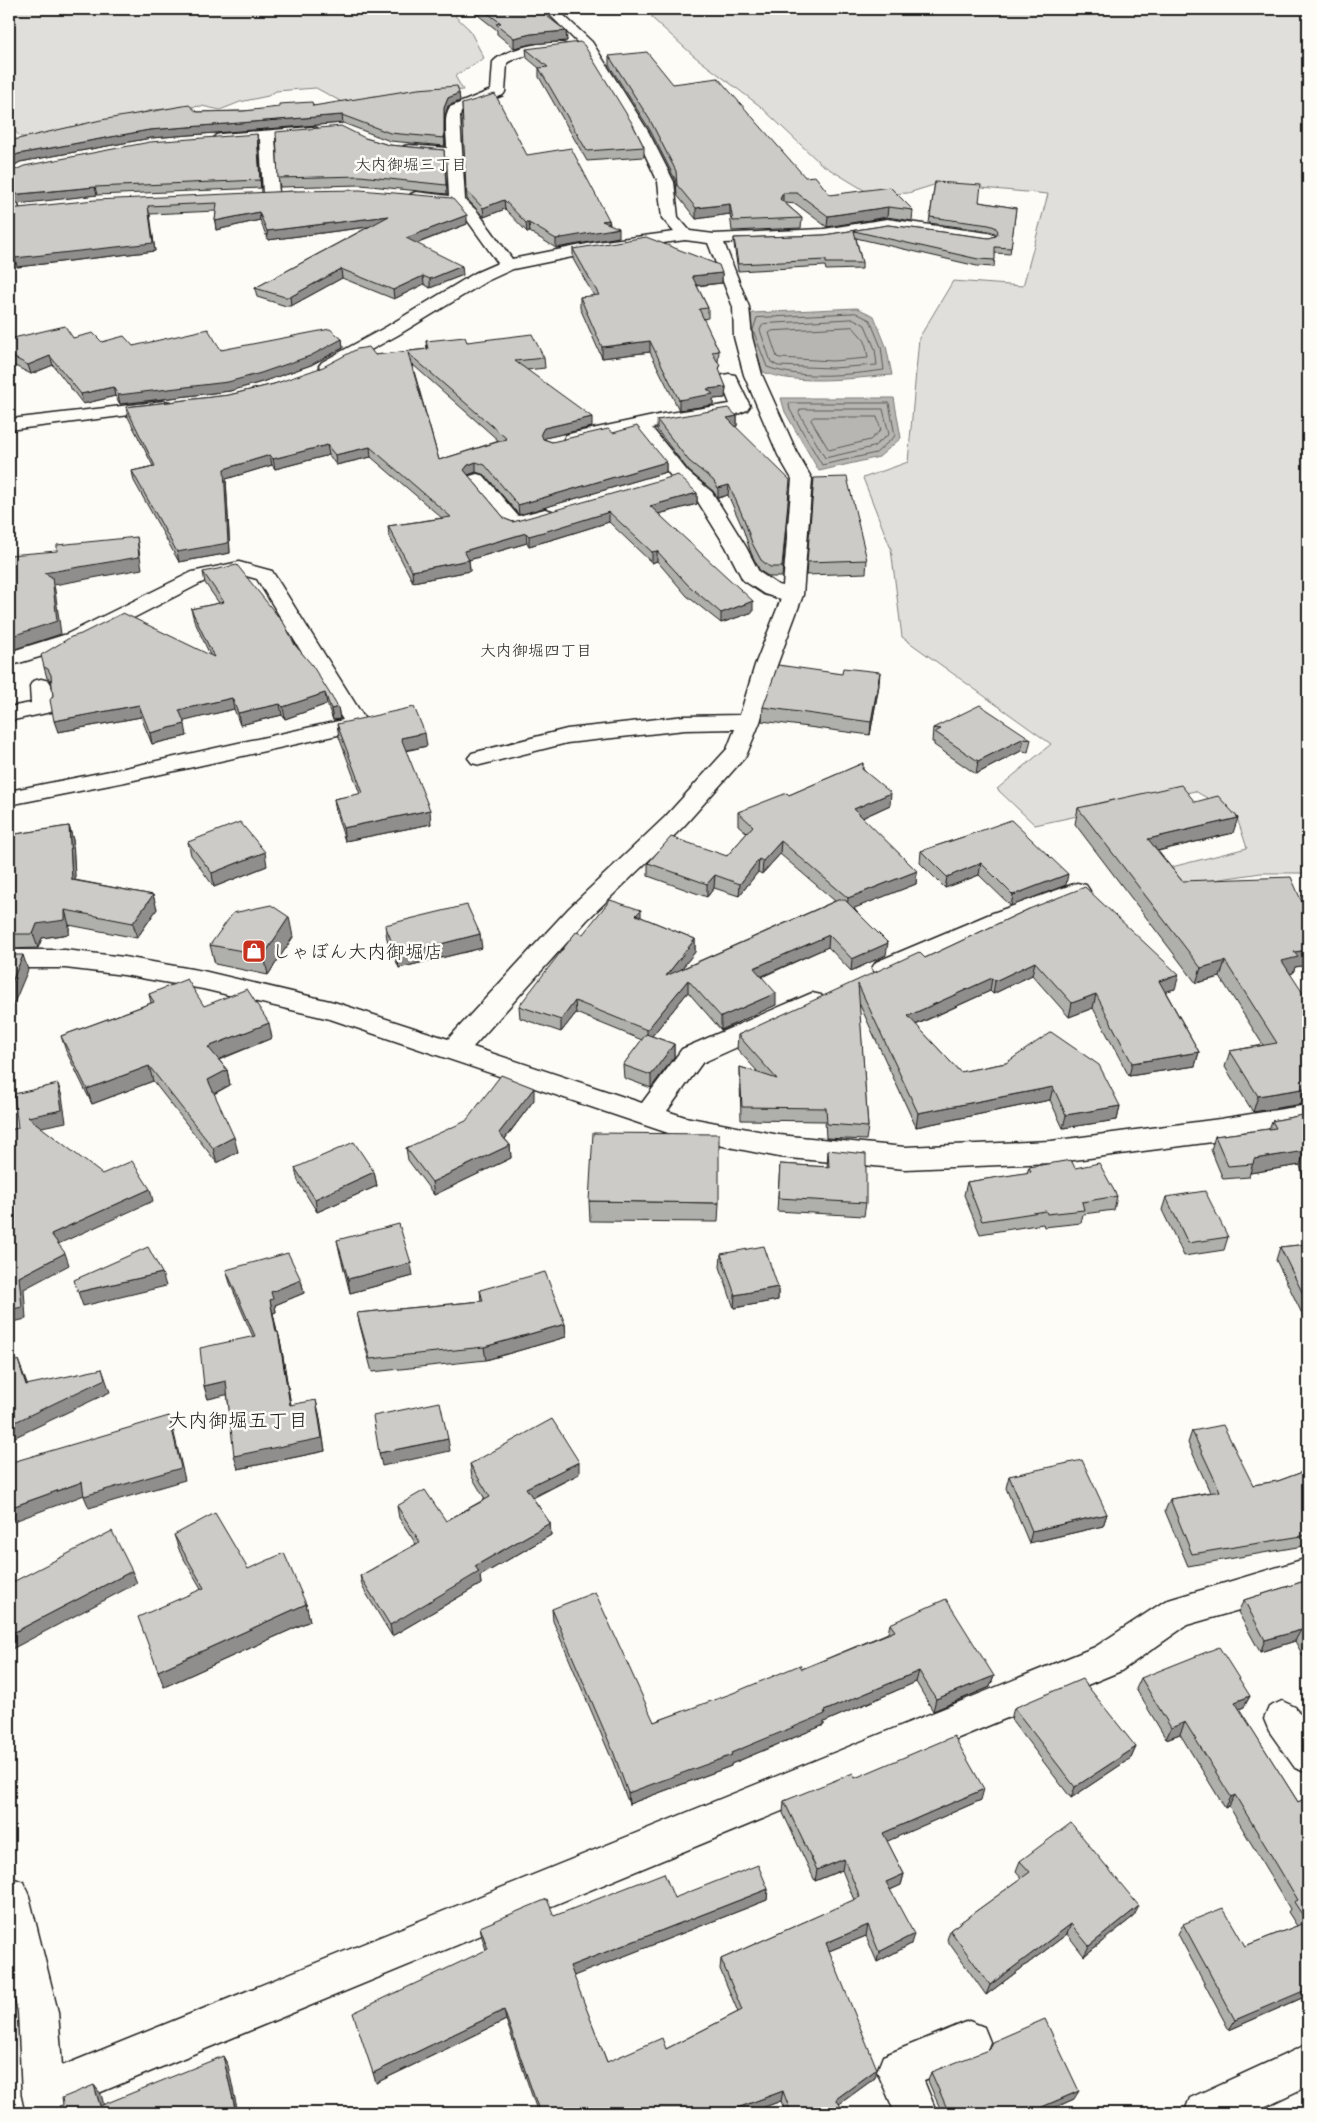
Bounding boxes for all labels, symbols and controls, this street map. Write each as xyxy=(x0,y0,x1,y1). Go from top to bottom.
district label: 大内御堀三丁目 xyxy=(355,156,467,174)
district label: 大内御堀四丁目 xyxy=(480,642,592,660)
shop icon: しゃぼん大内御堀店 xyxy=(241,938,267,964)
place label: しゃぼん大内御堀店 xyxy=(272,941,443,963)
district label: 大内御堀五丁目 xyxy=(168,1409,308,1432)

